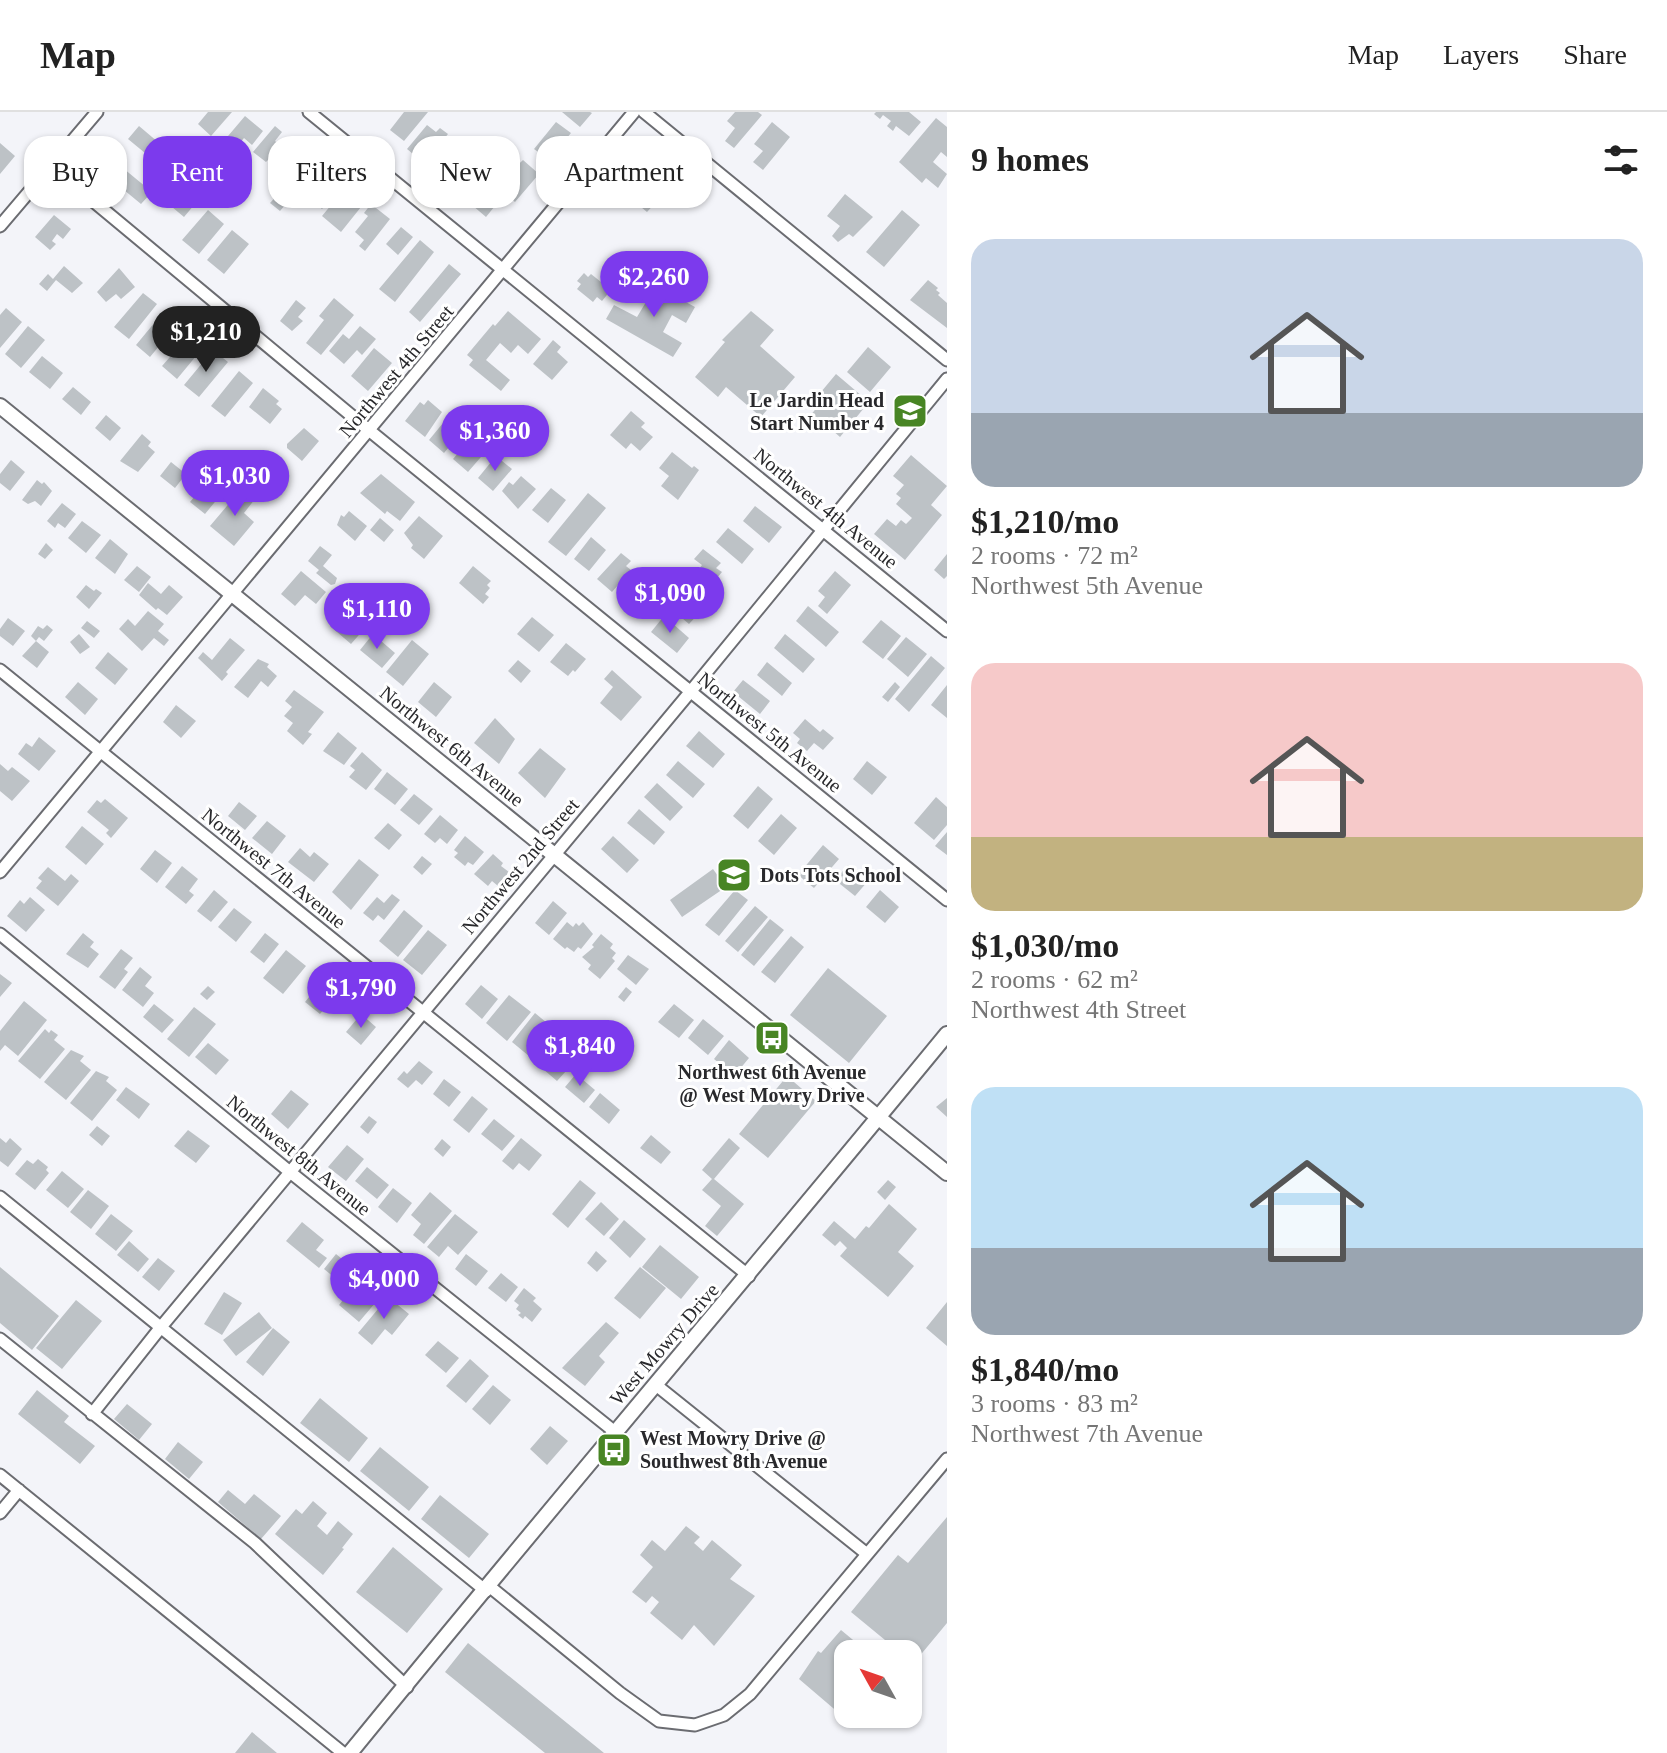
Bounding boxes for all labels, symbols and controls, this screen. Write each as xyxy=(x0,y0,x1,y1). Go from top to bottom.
text: Map xyxy=(40,34,116,76)
text: Map xyxy=(1348,39,1399,70)
text: Layers xyxy=(1443,39,1519,70)
text: Share xyxy=(1563,39,1627,70)
chip: Buy xyxy=(24,136,127,208)
chip: Rent xyxy=(143,136,252,208)
chip: Filters xyxy=(268,136,395,208)
chip: New xyxy=(411,136,520,208)
chip: Apartment xyxy=(536,136,712,208)
icon: filters xyxy=(1599,138,1643,182)
text: 9 homes xyxy=(971,141,1089,178)
pin: $2,260 xyxy=(589,251,719,319)
text: $2,260 xyxy=(618,262,690,291)
icon: home xyxy=(1235,291,1379,435)
street label: Northwest 4th Street xyxy=(334,300,458,441)
pin: $1,210 xyxy=(141,306,271,374)
text: $1,210 xyxy=(170,317,242,346)
place label: Le Jardin Head Start Number 4 xyxy=(750,389,884,434)
school or university icon: Le Jardin Head Start Number 4 xyxy=(891,392,929,430)
pin: $1,360 xyxy=(430,405,560,473)
text: $1,360 xyxy=(459,416,531,445)
street label: Northwest 4th Avenue xyxy=(750,443,902,573)
pin: $1,030 xyxy=(170,450,300,518)
text: $1,030 xyxy=(199,461,271,490)
text: $1,210/mo xyxy=(971,503,1119,540)
text: 2 rooms · 72 m² xyxy=(971,541,1138,570)
pin: $1,090 xyxy=(605,567,735,635)
text: Northwest 5th Avenue xyxy=(971,571,1203,600)
text: $1,090 xyxy=(634,578,706,607)
pin: $1,110 xyxy=(312,583,442,651)
text: $1,110 xyxy=(342,594,412,623)
street label: Northwest 5th Avenue xyxy=(694,667,846,797)
street label: Northwest 6th Avenue xyxy=(376,681,528,811)
icon: home xyxy=(1235,715,1379,859)
street label: Northwest 2nd Street xyxy=(457,793,583,938)
street label: Northwest 7th Avenue xyxy=(198,803,350,933)
school or university icon: Dots Tots School xyxy=(715,856,753,894)
place label: Dots Tots School xyxy=(760,864,902,886)
text: $1,030/mo xyxy=(971,927,1119,964)
pin: $1,790 xyxy=(296,962,426,1030)
text: 2 rooms · 62 m² xyxy=(971,965,1138,994)
text: $1,790 xyxy=(325,973,397,1002)
text: Northwest 4th Street xyxy=(971,995,1186,1024)
bus stop icon: Northwest 6th Avenue @ West Mowry Drive xyxy=(753,1019,791,1057)
pin: $1,840 xyxy=(515,1020,645,1088)
text: $1,840 xyxy=(544,1031,616,1060)
place label: Northwest 6th Avenue @ West Mowry Drive xyxy=(678,1061,866,1107)
street label: Northwest 8th Avenue xyxy=(223,1090,375,1220)
icon: home xyxy=(1235,1139,1379,1283)
pin: $4,000 xyxy=(319,1253,449,1321)
text: $4,000 xyxy=(348,1264,420,1293)
street label: West Mowry Drive xyxy=(605,1279,724,1410)
text: $1,840/mo xyxy=(971,1351,1119,1388)
text: 3 rooms · 83 m² xyxy=(971,1389,1138,1418)
text: Northwest 7th Avenue xyxy=(971,1419,1203,1448)
place label: West Mowry Drive @ Southwest 8th Avenue xyxy=(640,1427,828,1472)
bus stop icon: West Mowry Drive @ Southwest 8th Avenue xyxy=(595,1431,633,1469)
north arrow xyxy=(834,1640,922,1728)
map controls xyxy=(834,1640,922,1728)

